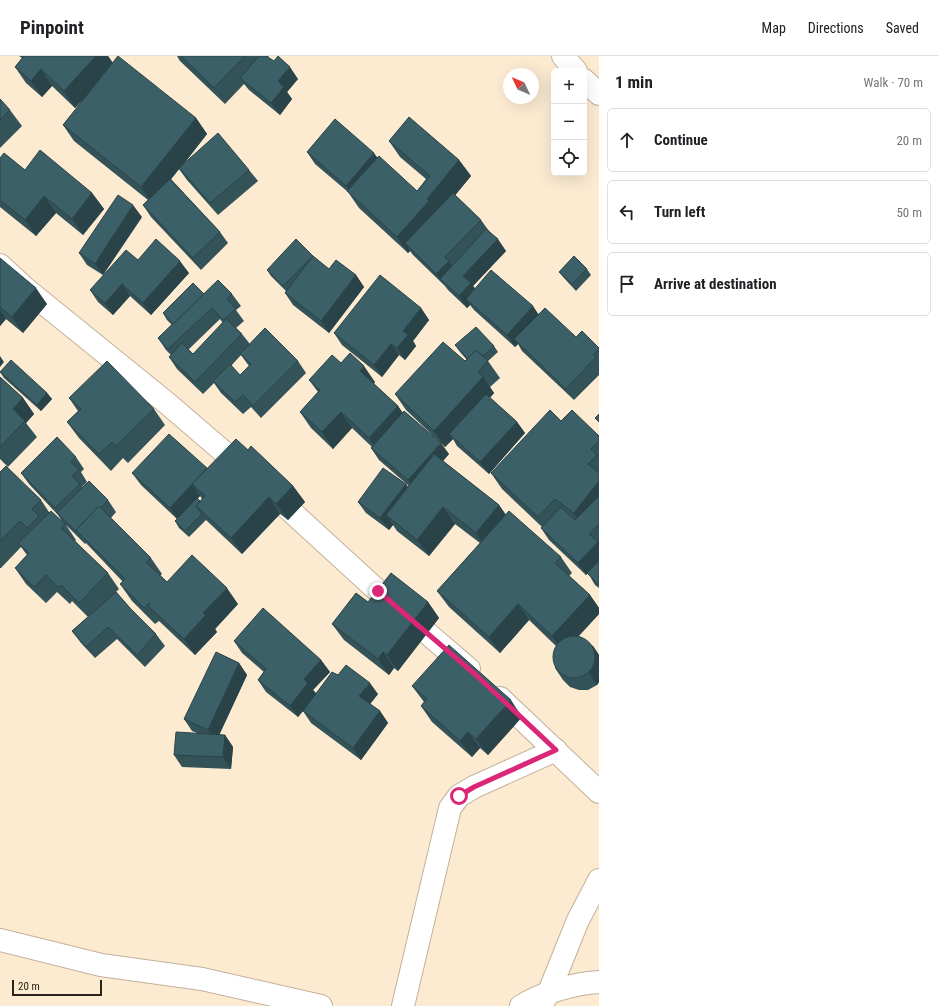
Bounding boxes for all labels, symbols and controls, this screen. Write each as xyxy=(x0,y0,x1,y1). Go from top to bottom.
text: Pinpoint xyxy=(20,16,84,39)
text: Map xyxy=(762,20,786,36)
text: Directions xyxy=(808,20,864,36)
text: Saved xyxy=(886,20,919,36)
north arrow xyxy=(503,68,539,104)
map controls xyxy=(551,68,587,176)
button: + xyxy=(551,68,587,104)
text: 1 min xyxy=(615,72,653,92)
text: Walk · 70 m xyxy=(863,75,923,90)
button: − xyxy=(551,104,587,140)
icon: ahead xyxy=(616,129,638,151)
text: Continue xyxy=(654,131,708,149)
text: 20 m xyxy=(896,133,922,148)
button: locate xyxy=(551,140,587,176)
icon: left xyxy=(616,201,638,223)
text: Turn left xyxy=(654,203,705,221)
text: 50 m xyxy=(896,205,922,220)
icon: arrive xyxy=(616,273,638,295)
text: Arrive at destination xyxy=(654,275,777,293)
route end xyxy=(369,582,387,600)
route start xyxy=(450,787,468,805)
scale bar xyxy=(12,978,102,997)
text: 20 m xyxy=(18,980,40,993)

